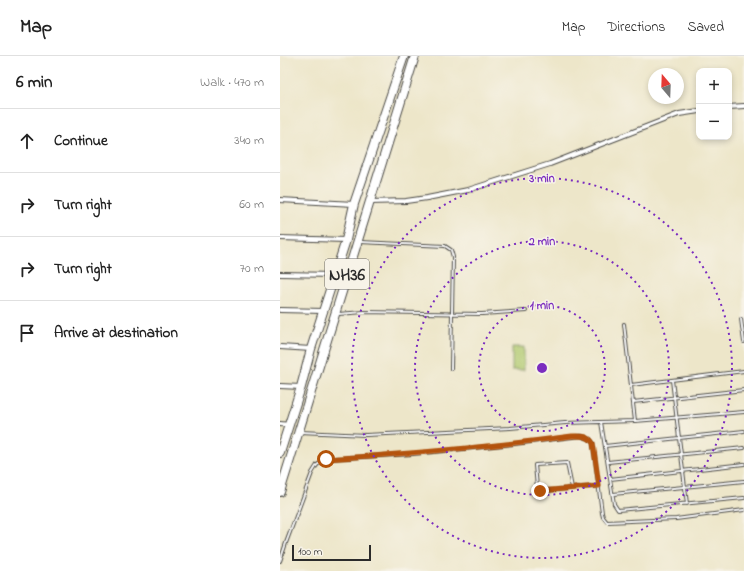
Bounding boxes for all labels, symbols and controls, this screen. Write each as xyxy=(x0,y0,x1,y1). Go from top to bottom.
text: Map xyxy=(20,14,52,41)
text: Map xyxy=(562,17,585,38)
text: Directions xyxy=(607,17,665,38)
text: Saved xyxy=(687,17,724,38)
north arrow xyxy=(648,68,684,104)
map controls xyxy=(696,68,732,140)
button: + xyxy=(696,68,732,104)
text: 6 min xyxy=(16,70,52,95)
text: Walk · 470 m xyxy=(200,73,264,92)
button: − xyxy=(696,104,732,140)
icon: ahead xyxy=(16,130,38,152)
text: Continue xyxy=(54,130,108,152)
text: 340 m xyxy=(234,131,264,150)
text: 3 min xyxy=(528,170,555,188)
icon: right xyxy=(16,194,38,216)
text: Turn right xyxy=(54,194,112,216)
text: 60 m xyxy=(239,195,264,214)
text: 2 min xyxy=(528,233,555,251)
icon: right xyxy=(16,258,38,280)
text: Turn right xyxy=(54,258,112,280)
text: 70 m xyxy=(240,259,264,278)
road number: NH36 xyxy=(325,259,369,289)
text: 1 min xyxy=(530,297,554,315)
icon: arrive xyxy=(16,322,38,344)
text: Arrive at destination xyxy=(54,322,178,344)
centre of rings xyxy=(535,361,549,375)
route start xyxy=(317,450,335,468)
route end xyxy=(531,482,549,500)
scale bar xyxy=(292,543,371,562)
text: 100 m xyxy=(298,544,322,560)

